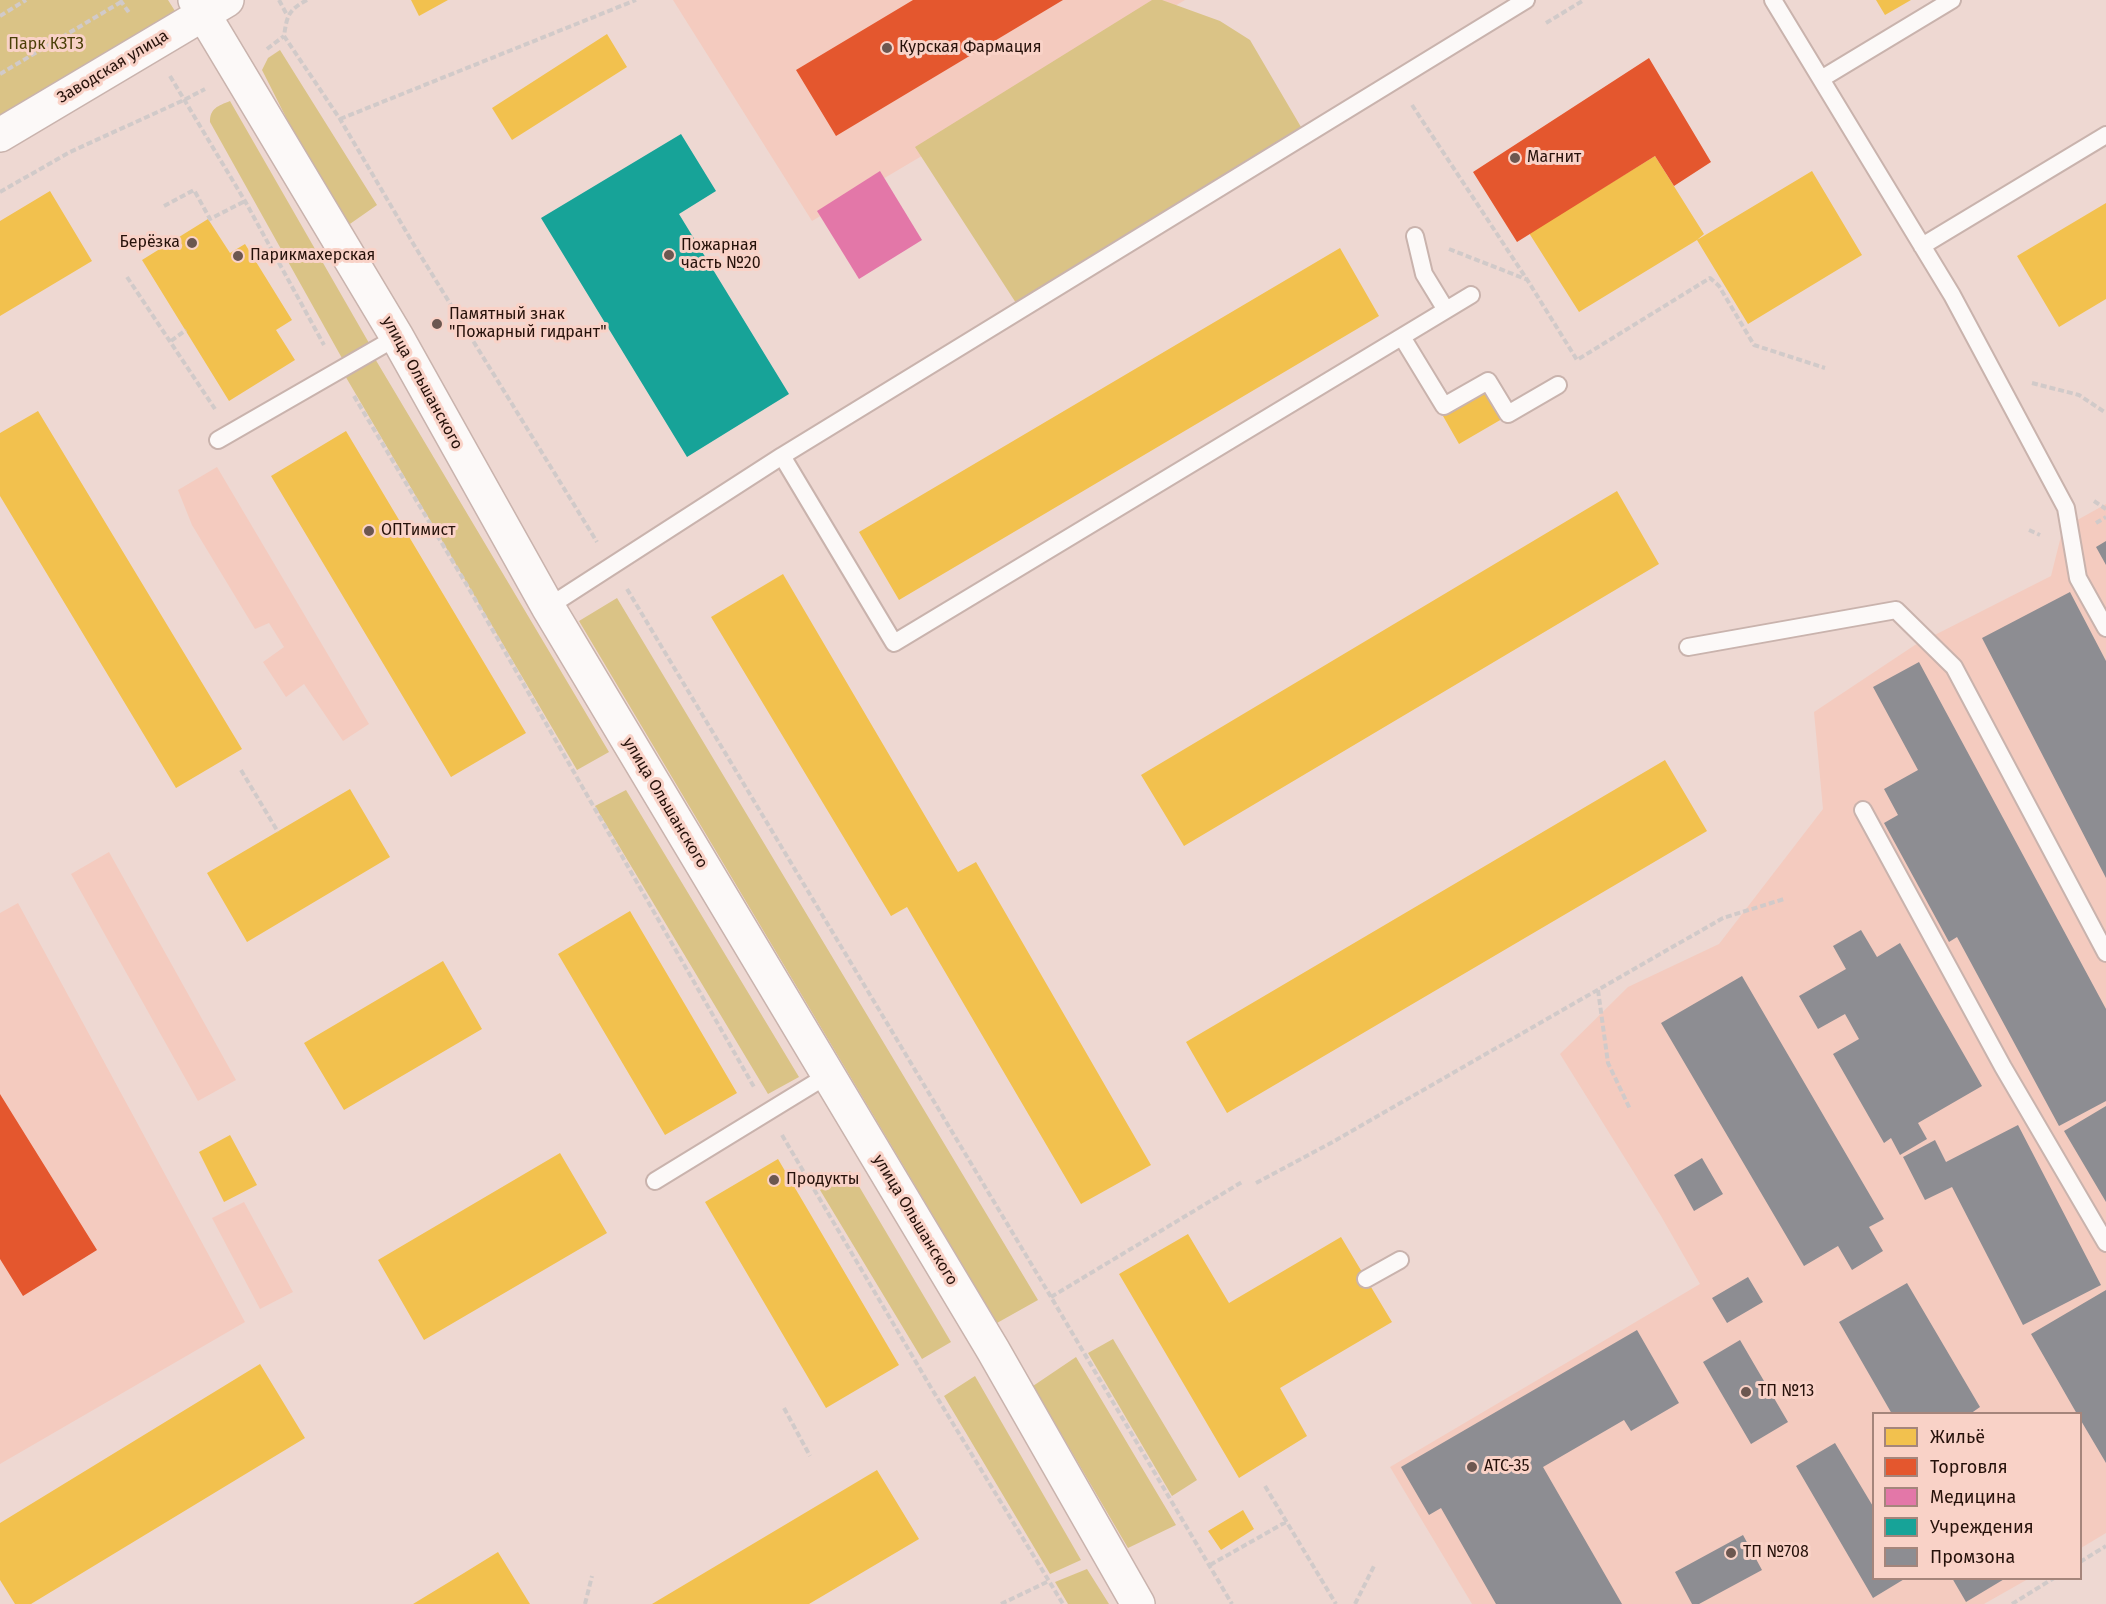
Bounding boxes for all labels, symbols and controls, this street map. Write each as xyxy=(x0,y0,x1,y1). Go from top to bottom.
street label: Заводская улица xyxy=(54,26,172,108)
park label: Парк КЗТЗ xyxy=(8,35,84,55)
place label: Курская Фармация xyxy=(899,38,1042,58)
marker: Курская Фармация xyxy=(880,41,894,55)
place label: Магнит xyxy=(1527,148,1581,168)
marker: Магнит xyxy=(1508,151,1522,165)
place label: Берёзка xyxy=(119,233,180,253)
marker: Берёзка xyxy=(185,236,199,250)
place label: Пожарная часть №20 xyxy=(681,236,761,274)
place label: Парикмахерская xyxy=(250,246,375,266)
marker: Пожарная часть №20 xyxy=(662,248,676,262)
marker: Парикмахерская xyxy=(231,249,245,263)
place label: Памятный знак "Пожарный гидрант" xyxy=(449,305,607,343)
street label: улица Ольшанского xyxy=(377,313,467,453)
marker: Памятный знак "Пожарный гидрант" xyxy=(430,317,444,331)
place label: ОПТимист xyxy=(381,521,455,541)
marker: ОПТимист xyxy=(362,524,376,538)
street label: улица Ольшанского xyxy=(618,734,712,872)
street label: улица Ольшанского xyxy=(868,1151,962,1289)
place label: Продукты xyxy=(786,1170,860,1190)
marker: Продукты xyxy=(767,1173,781,1187)
place label: ТП №13 xyxy=(1758,1382,1814,1402)
marker: ТП №13 xyxy=(1739,1385,1753,1399)
legend xyxy=(1872,1412,2082,1580)
text: Жильё xyxy=(1930,1426,1985,1448)
text: Торговля xyxy=(1930,1456,2008,1478)
place label: АТС-35 xyxy=(1484,1457,1530,1477)
marker: АТС-35 xyxy=(1465,1460,1479,1474)
text: Медицина xyxy=(1930,1486,2016,1508)
text: Учреждения xyxy=(1930,1516,2034,1538)
place label: ТП №708 xyxy=(1743,1543,1809,1563)
marker: ТП №708 xyxy=(1724,1546,1738,1560)
text: Промзона xyxy=(1930,1546,2015,1568)

